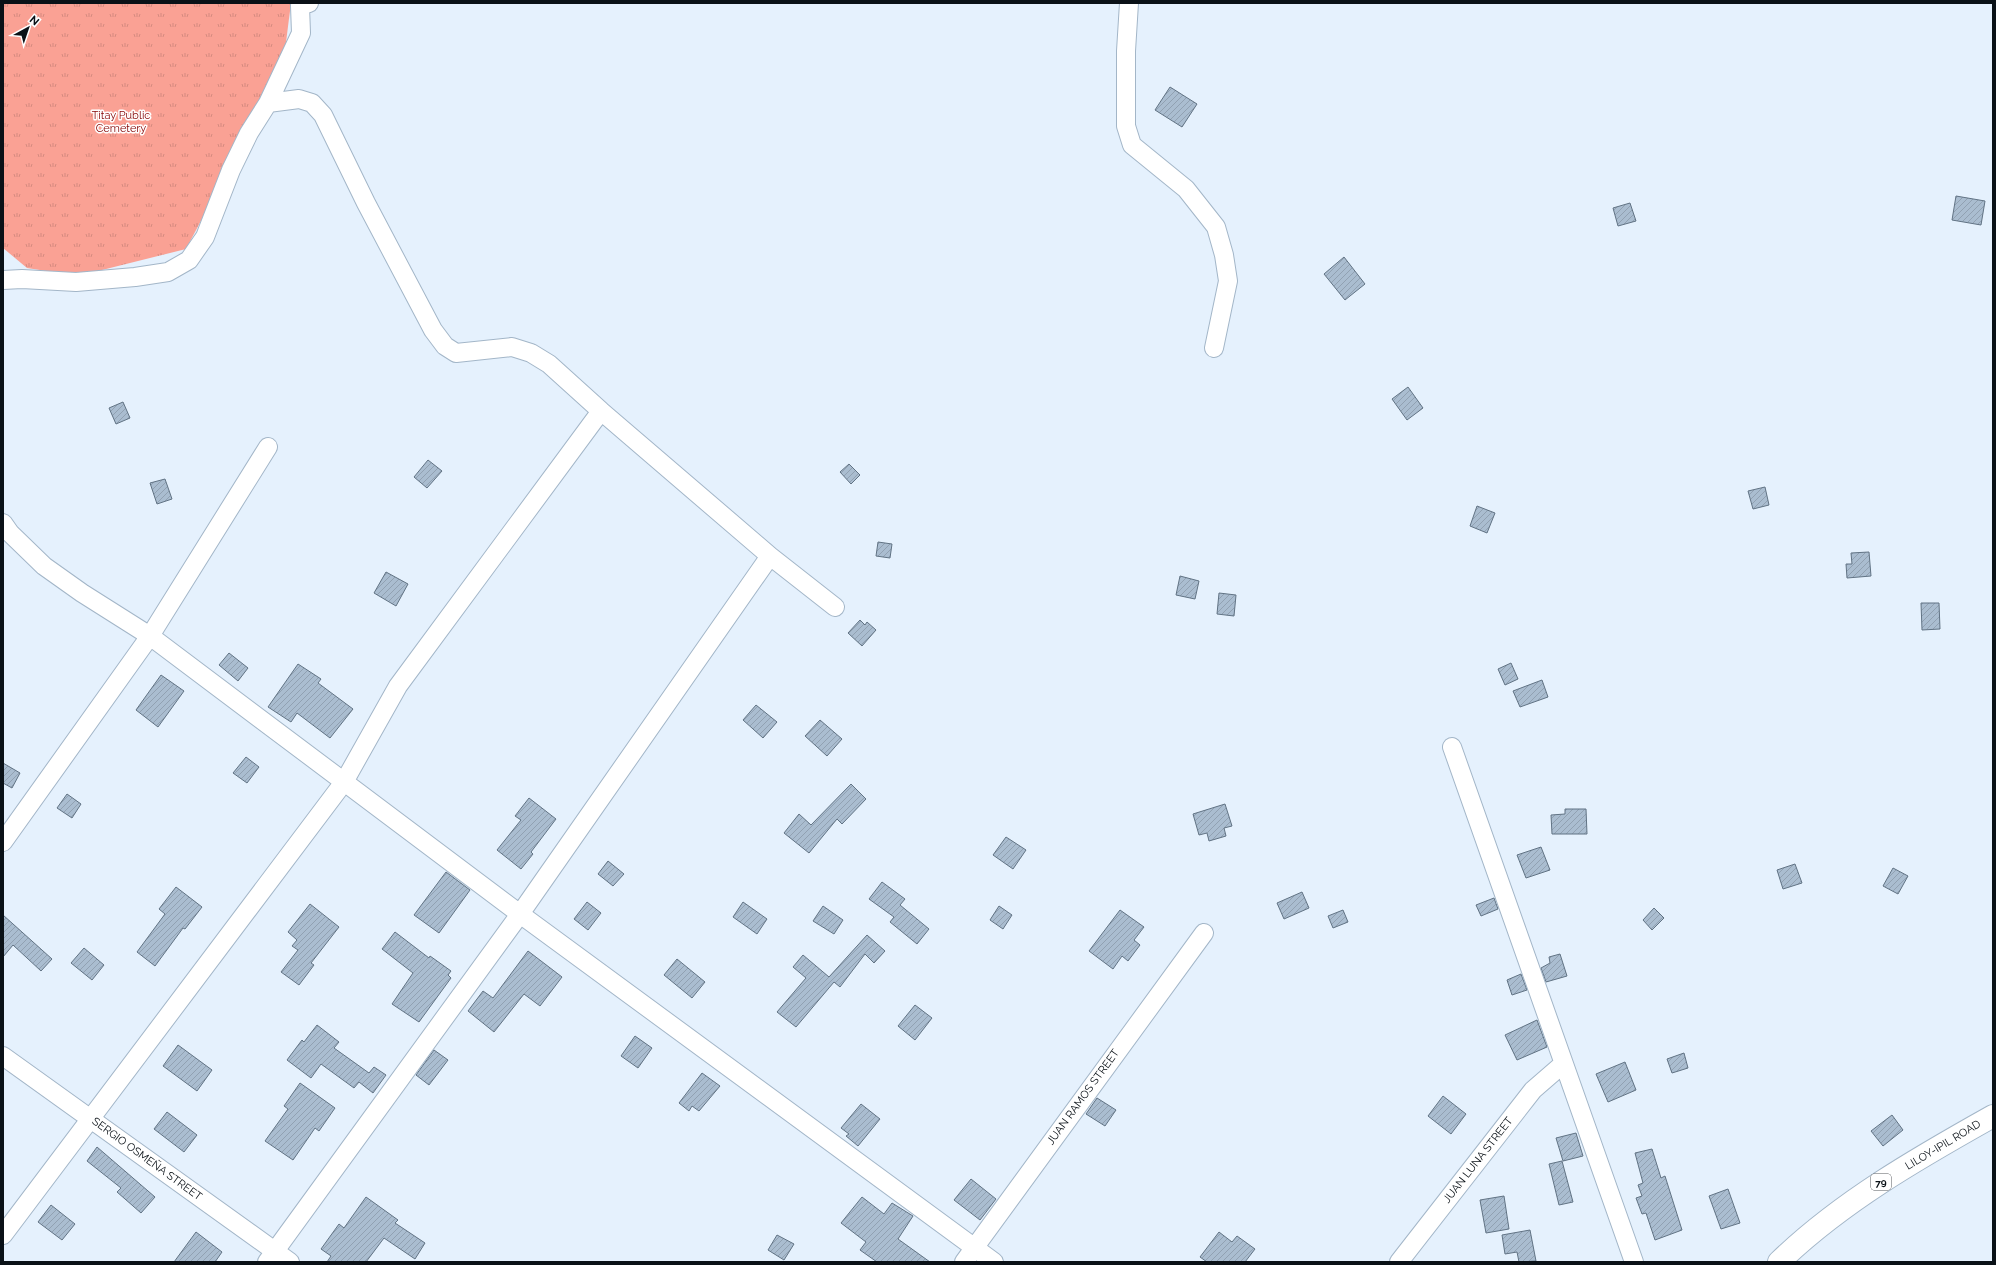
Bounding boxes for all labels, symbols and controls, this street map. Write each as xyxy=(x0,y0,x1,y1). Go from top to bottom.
north arrow xyxy=(8,8,48,48)
text: N xyxy=(27,13,42,28)
park label: Titay Public Cemetery xyxy=(92,109,150,135)
street label: JUAN RAMOS STREET xyxy=(1044,1047,1122,1147)
street label: SERGIO OSMEÑA STREET xyxy=(90,1114,205,1203)
street label: JUAN LUNA STREET xyxy=(1440,1114,1516,1206)
street label: LILOY-IPIL ROAD xyxy=(1903,1117,1983,1173)
road number: 79 xyxy=(1871,1174,1891,1190)

